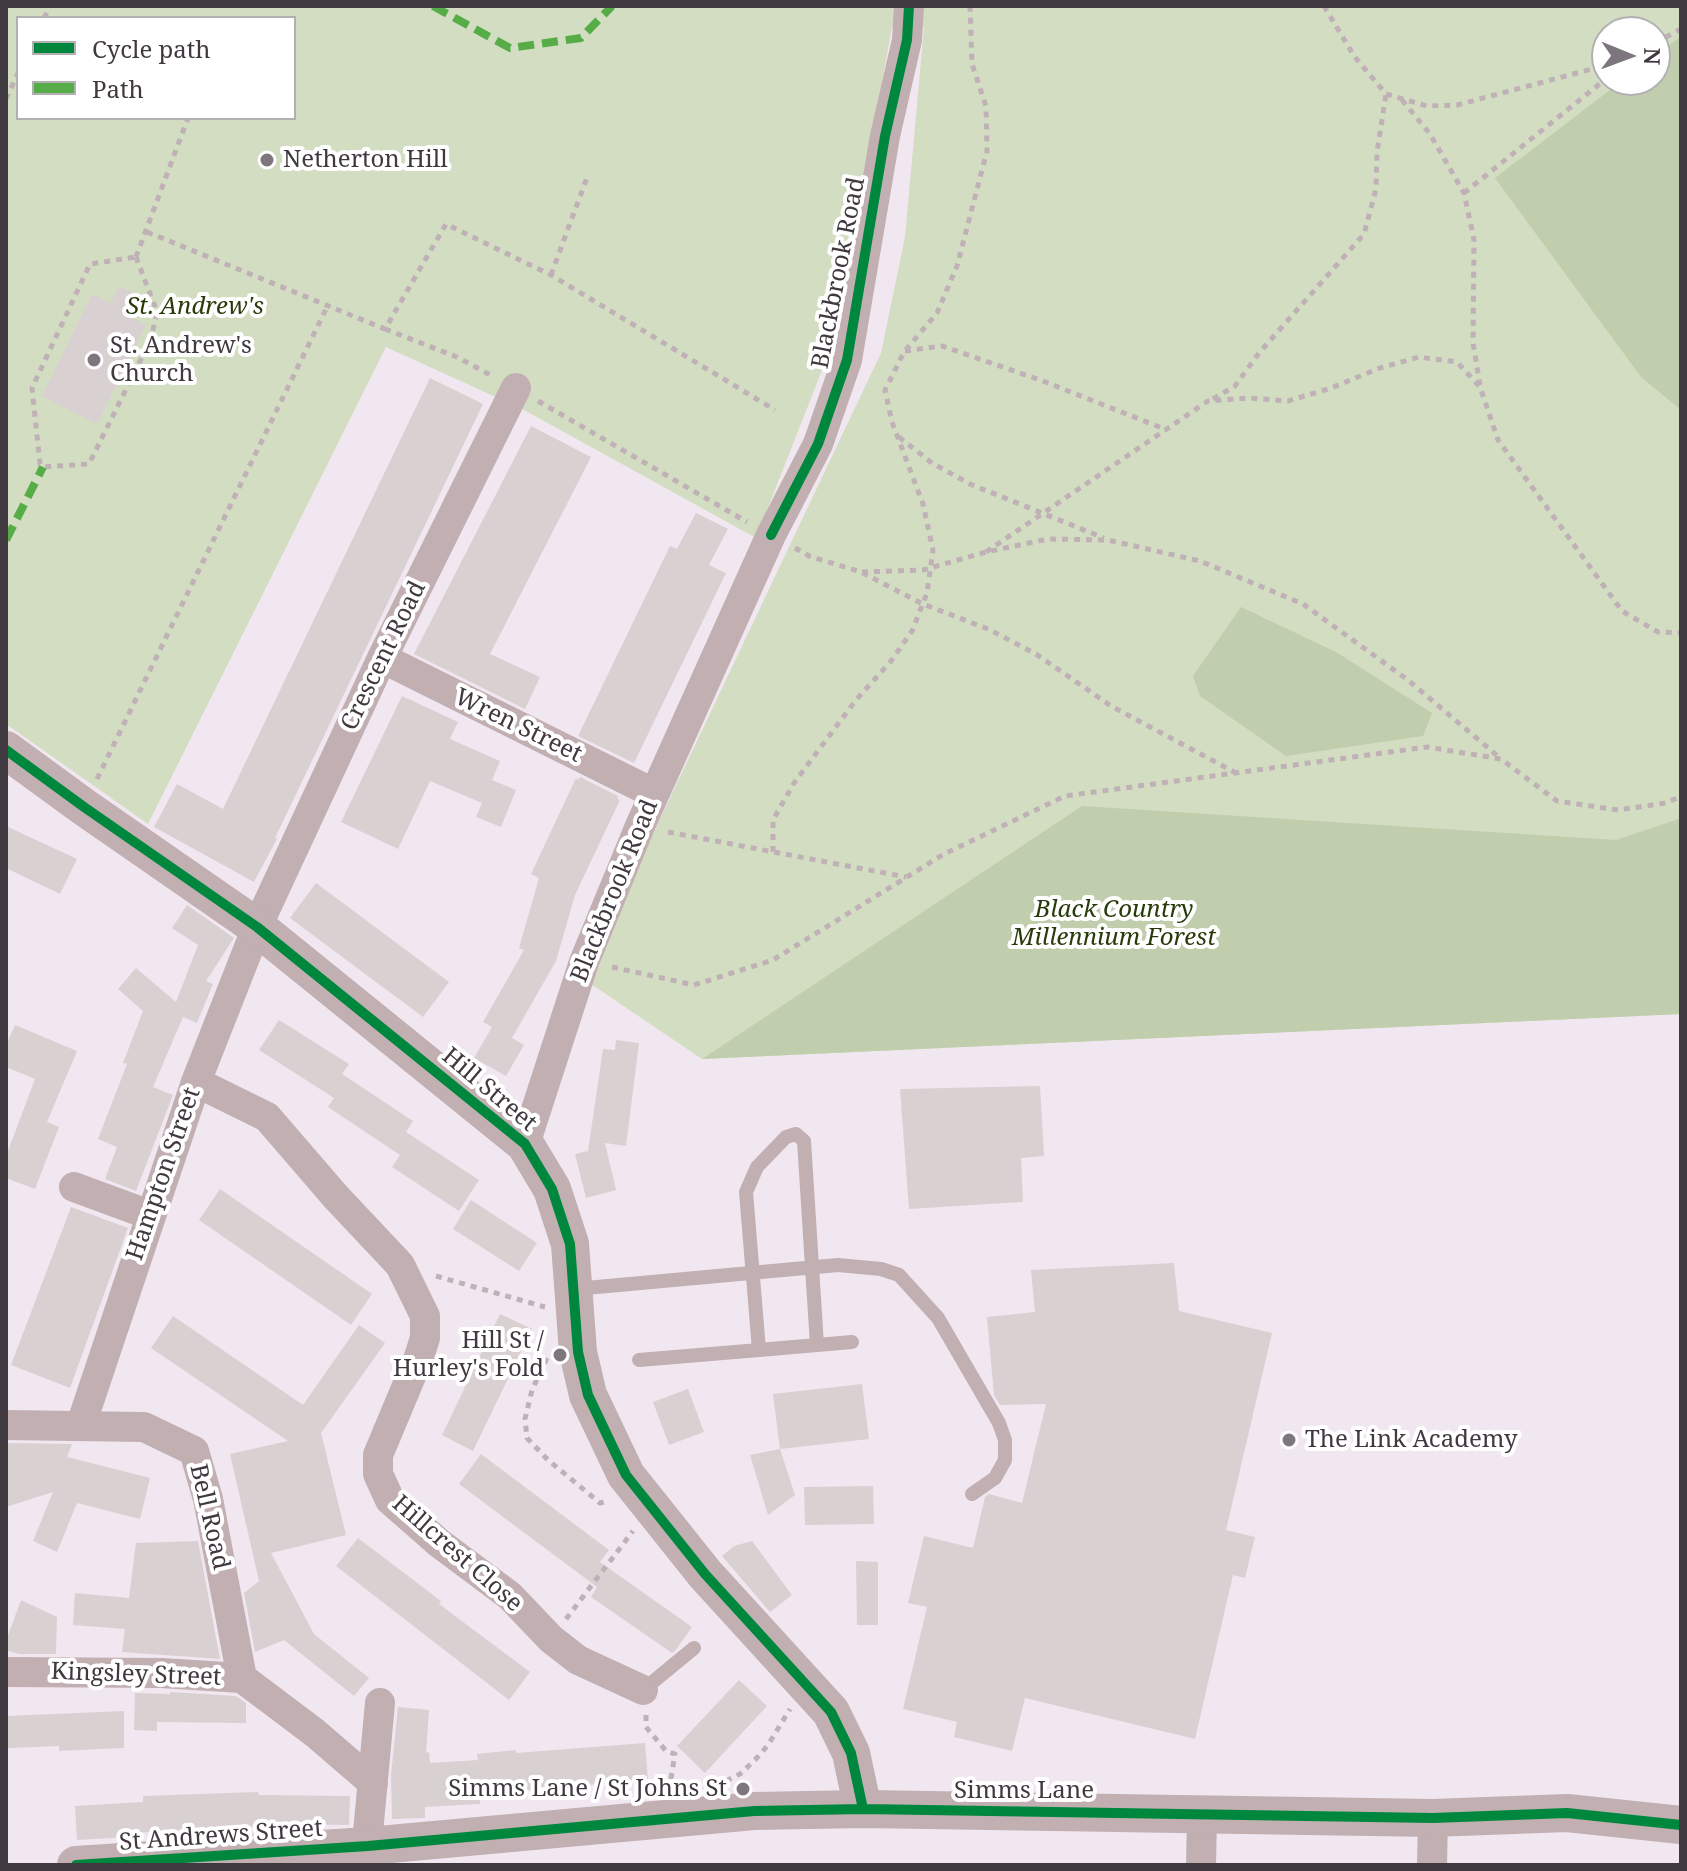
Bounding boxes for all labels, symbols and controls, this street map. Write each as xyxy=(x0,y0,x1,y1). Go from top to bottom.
legend xyxy=(16,16,296,120)
north arrow xyxy=(1591,16,1671,96)
text: Cycle path xyxy=(92,32,211,65)
text: N xyxy=(1638,47,1668,65)
text: Path xyxy=(92,72,144,105)
place label: Netherton Hill xyxy=(283,146,448,174)
marker: Netherton Hill xyxy=(258,151,276,169)
street label: Blackbrook Road xyxy=(806,175,872,371)
park label: St. Andrew's xyxy=(126,293,264,321)
place label: St. Andrew's Church xyxy=(110,332,252,388)
marker: St. Andrew's Church xyxy=(85,351,103,369)
street label: Crescent Road xyxy=(335,577,433,735)
street label: Wren Street xyxy=(450,683,586,769)
street label: Blackbrook Road xyxy=(565,796,665,986)
park label: Black Country Millennium Forest xyxy=(1012,896,1216,952)
street label: Hill Street xyxy=(436,1042,542,1138)
street label: Hampton Street xyxy=(121,1084,207,1264)
place label: Hill St / Hurley's Fold xyxy=(393,1327,544,1383)
marker: Hill St / Hurley's Fold xyxy=(551,1346,569,1364)
place label: The Link Academy xyxy=(1305,1426,1518,1454)
marker: The Link Academy xyxy=(1280,1431,1298,1449)
street label: Bell Road xyxy=(183,1461,235,1573)
street label: Hillcrest Close xyxy=(386,1490,528,1618)
street label: Kingsley Street xyxy=(50,1658,222,1692)
place label: Simms Lane / St Johns St xyxy=(448,1775,727,1803)
street label: Simms Lane xyxy=(954,1777,1094,1805)
marker: Simms Lane / St Johns St xyxy=(734,1780,752,1798)
street label: St Andrews Street xyxy=(118,1815,324,1857)

